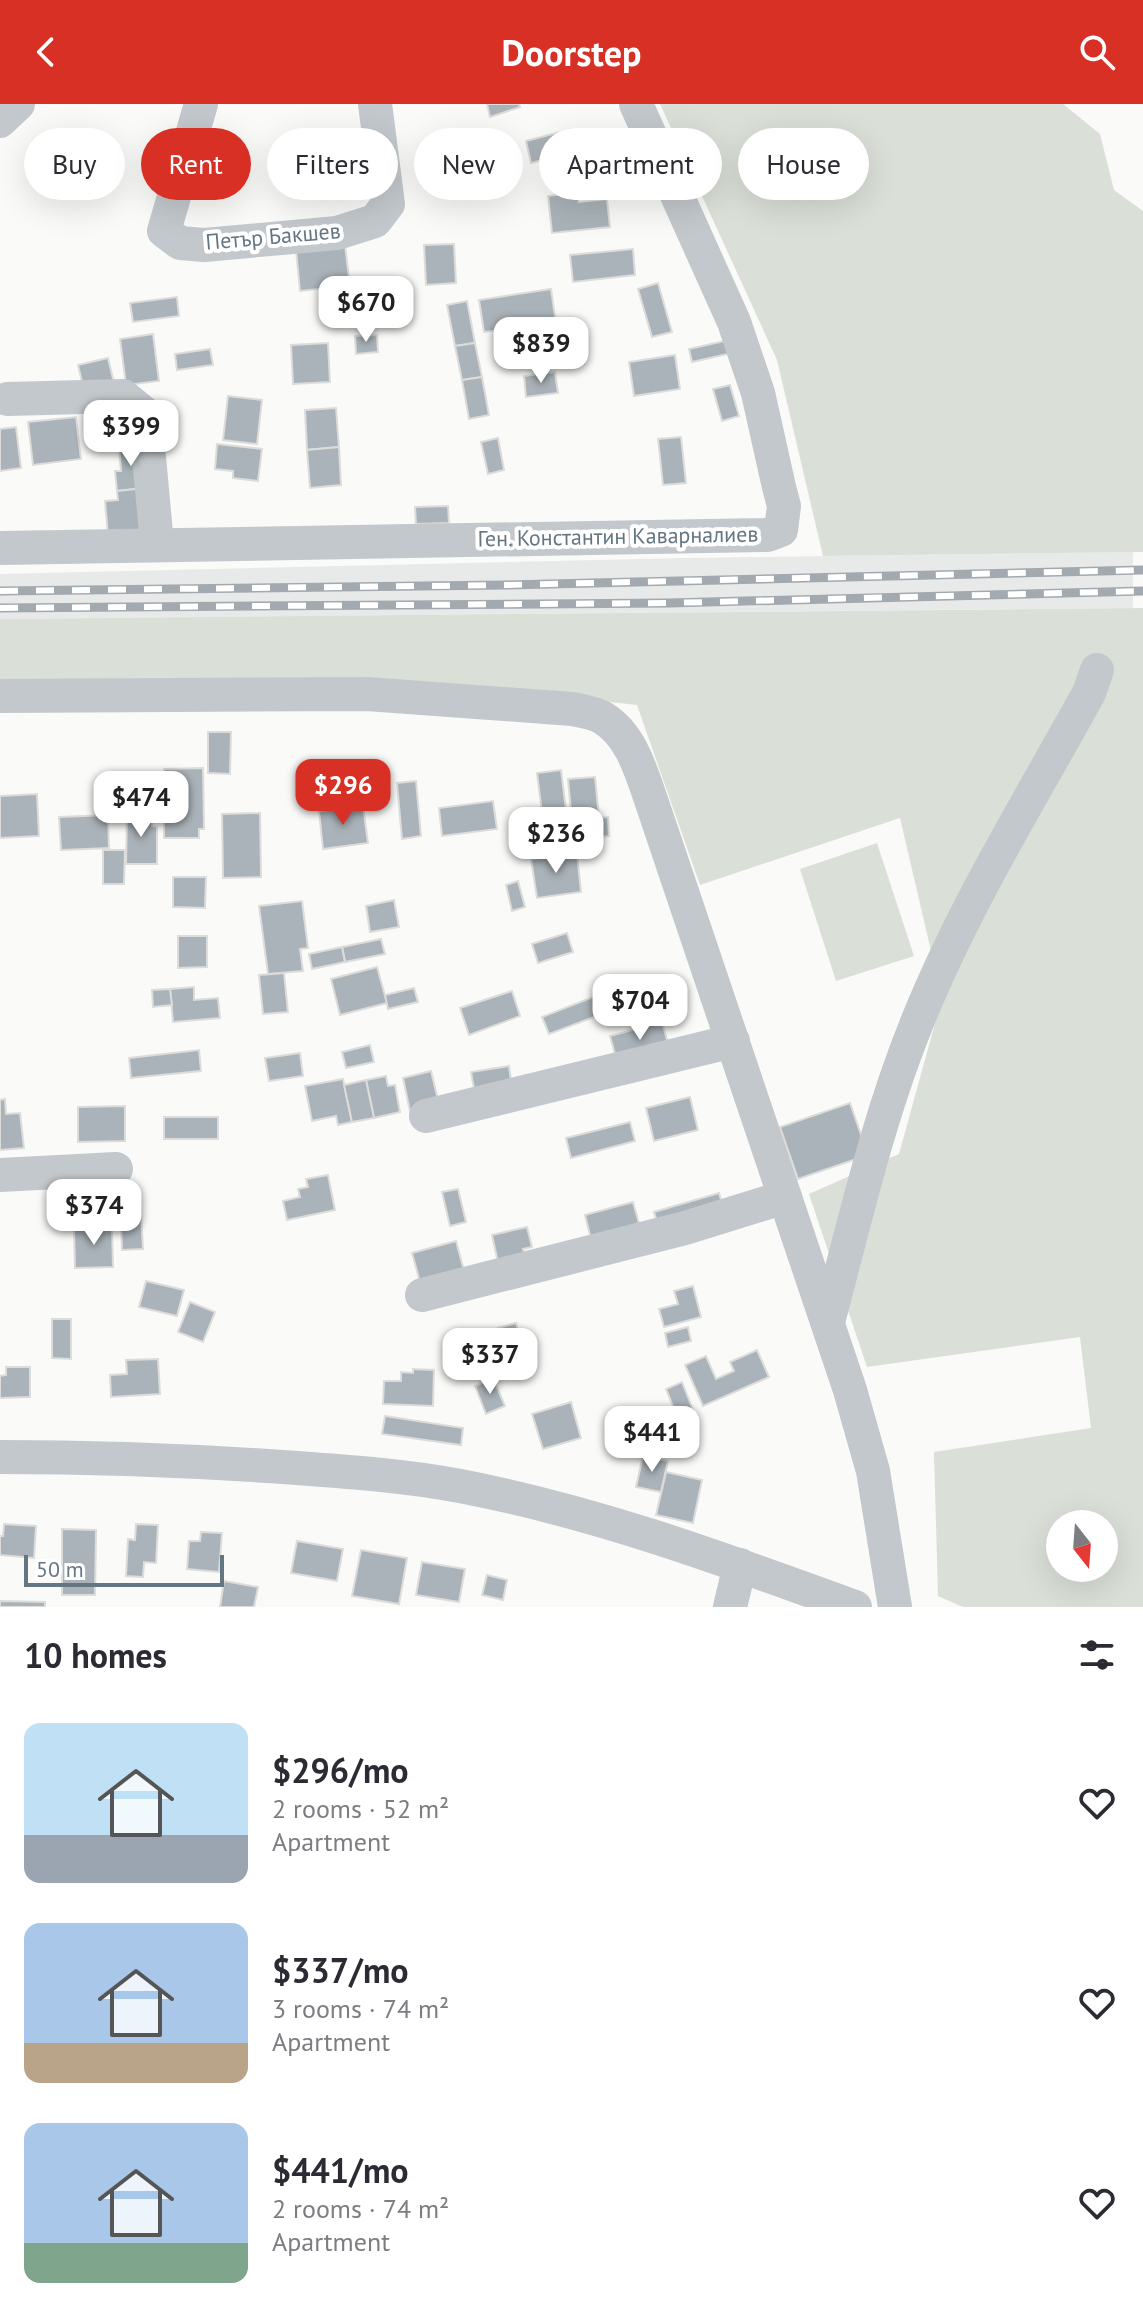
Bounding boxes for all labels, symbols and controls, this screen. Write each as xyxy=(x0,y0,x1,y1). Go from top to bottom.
text: Doorstep xyxy=(502,29,641,76)
icon: back xyxy=(24,30,68,74)
icon: search xyxy=(1075,30,1119,74)
chip: Buy xyxy=(24,128,125,200)
chip: Rent xyxy=(141,128,251,200)
chip: Filters xyxy=(267,128,398,200)
chip: New xyxy=(414,128,523,200)
chip: Apartment xyxy=(539,128,722,200)
chip: House xyxy=(738,128,869,200)
street label: Петър Бакшев xyxy=(204,216,342,256)
pin: $670 xyxy=(319,276,413,344)
text: $670 xyxy=(337,285,395,318)
pin: $839 xyxy=(494,317,588,385)
text: $839 xyxy=(512,326,570,359)
pin: $399 xyxy=(84,400,178,468)
text: $399 xyxy=(102,409,160,442)
street label: Ген. Константин Каварналиев xyxy=(477,520,759,552)
pin: $296 xyxy=(296,759,390,827)
text: $296 xyxy=(314,768,372,801)
pin: $474 xyxy=(94,771,188,839)
text: $474 xyxy=(112,780,170,813)
pin: $236 xyxy=(509,807,603,875)
text: $236 xyxy=(527,816,585,849)
pin: $704 xyxy=(593,974,687,1042)
text: $704 xyxy=(611,983,669,1016)
pin: $374 xyxy=(47,1179,141,1247)
text: $374 xyxy=(65,1188,123,1221)
pin: $337 xyxy=(443,1328,537,1396)
text: $337 xyxy=(461,1337,519,1370)
pin: $441 xyxy=(605,1406,699,1474)
text: $441 xyxy=(623,1415,681,1448)
north arrow xyxy=(1046,1510,1118,1582)
map controls xyxy=(1046,1510,1118,1582)
scale bar xyxy=(24,1551,224,1587)
text: 50 m xyxy=(36,1555,84,1583)
text: 10 homes xyxy=(24,1633,167,1677)
icon: filters xyxy=(1075,1633,1119,1677)
text: $296/mo xyxy=(272,1748,409,1792)
icon: home xyxy=(88,1755,184,1851)
icon: heart xyxy=(1075,1781,1119,1825)
text: 2 rooms · 52 m² xyxy=(272,1792,449,1825)
text: Apartment xyxy=(272,1825,390,1858)
text: $337/mo xyxy=(272,1948,409,1992)
icon: home xyxy=(88,1955,184,2051)
icon: heart xyxy=(1075,1981,1119,2025)
text: 3 rooms · 74 m² xyxy=(272,1992,449,2025)
text: Apartment xyxy=(272,2025,390,2058)
text: $441/mo xyxy=(272,2148,409,2192)
icon: home xyxy=(88,2155,184,2251)
icon: heart xyxy=(1075,2181,1119,2225)
text: 2 rooms · 74 m² xyxy=(272,2192,449,2225)
text: Apartment xyxy=(272,2225,390,2258)

